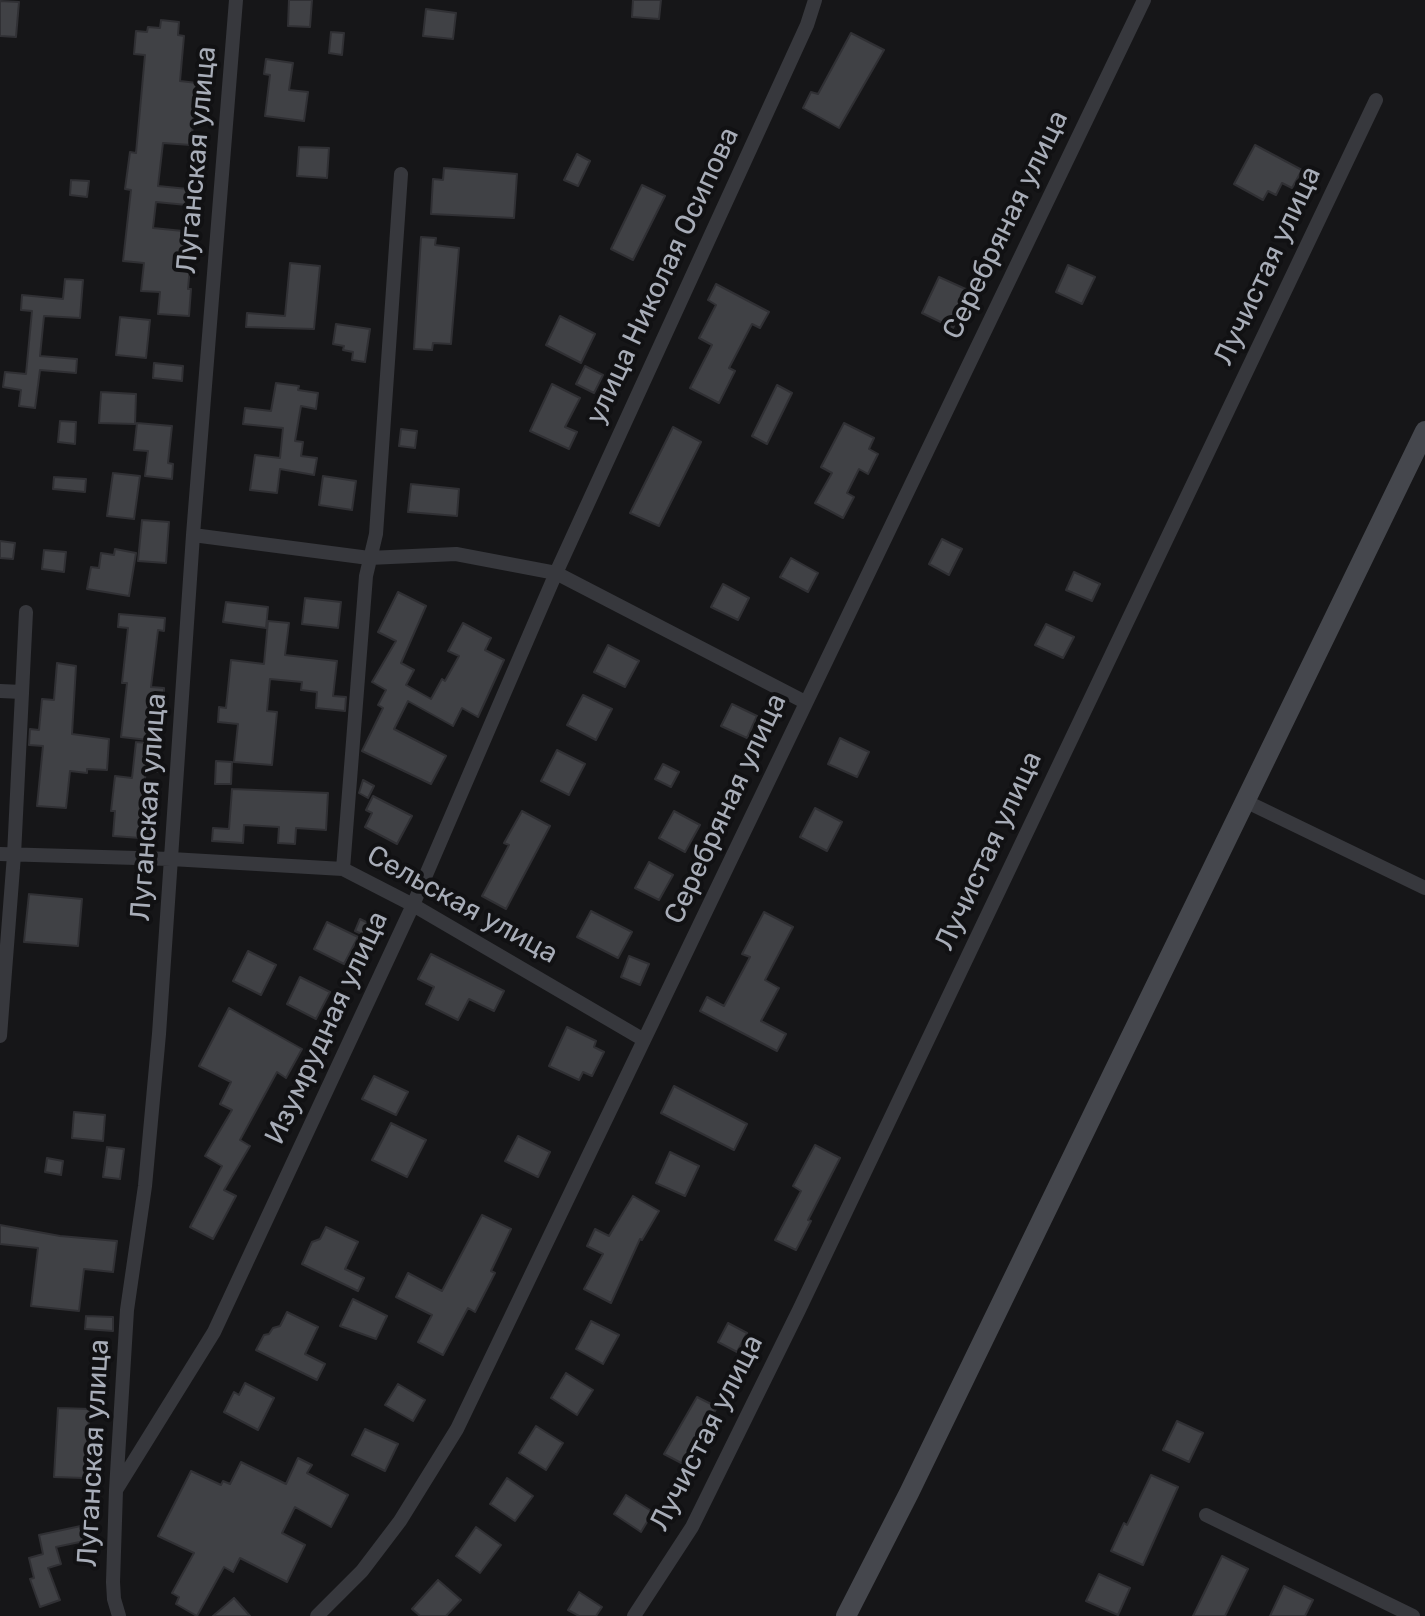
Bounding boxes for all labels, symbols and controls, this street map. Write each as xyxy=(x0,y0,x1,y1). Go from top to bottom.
street label: Луганская улица xyxy=(170,45,224,275)
street label: Серебряная улица xyxy=(936,105,1076,345)
street label: улица Николая Осипова xyxy=(579,122,747,430)
street label: Лучистая улица xyxy=(1207,161,1329,371)
street label: Серебряная улица xyxy=(658,689,794,929)
street label: Луганская улица xyxy=(124,692,174,922)
street label: Лучистая улица xyxy=(928,746,1050,956)
street label: Сельская улица xyxy=(361,839,563,971)
street label: Изумрудная улица xyxy=(258,906,396,1150)
street label: Лучистая улица xyxy=(643,1329,771,1537)
street label: Луганская улица xyxy=(71,1338,117,1568)

